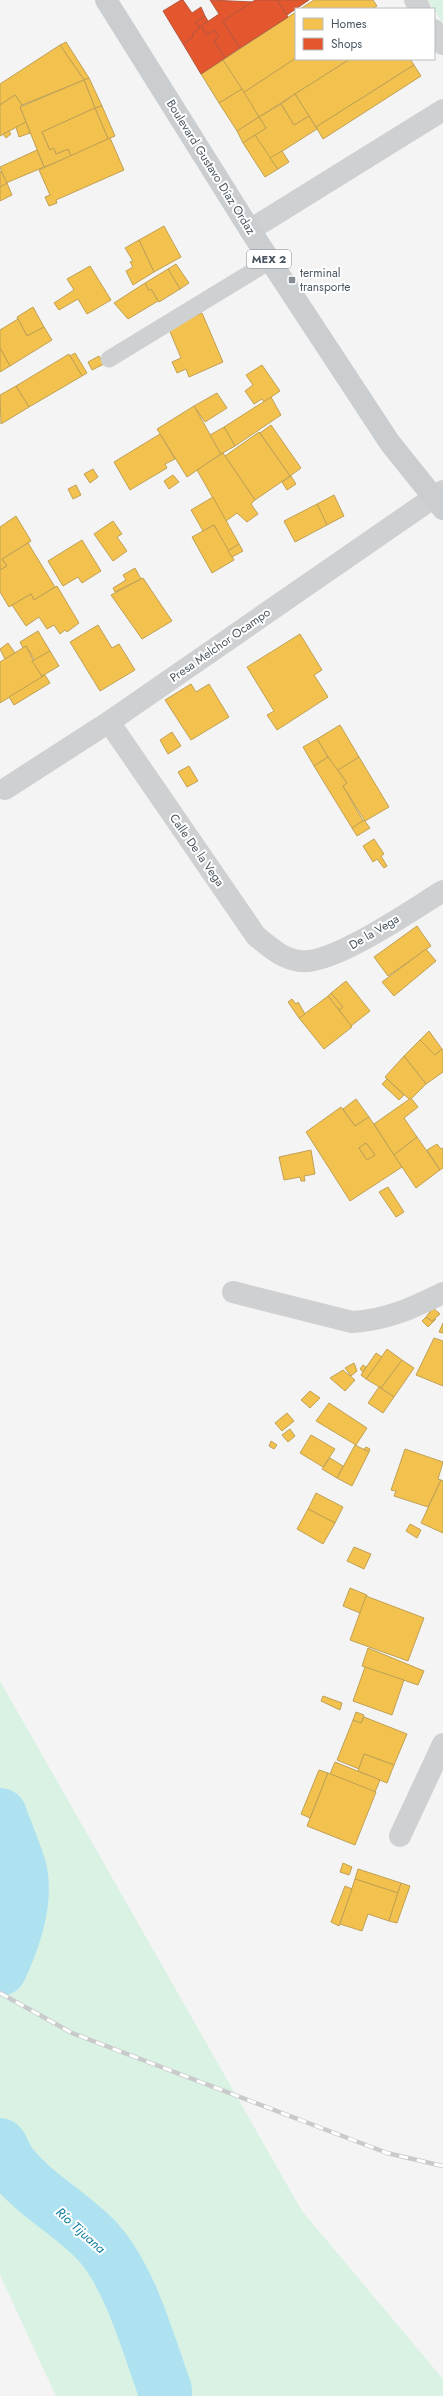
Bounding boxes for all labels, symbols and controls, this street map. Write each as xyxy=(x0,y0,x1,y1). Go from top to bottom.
legend xyxy=(295,8,435,60)
text: Homes xyxy=(331,15,367,33)
text: Shops xyxy=(331,35,362,53)
street label: Boulevard Gustavo Díaz Ordaz xyxy=(162,96,260,238)
road number: MEX 2 xyxy=(247,250,291,268)
place label: terminal transporte xyxy=(300,264,350,296)
marker: terminal transporte xyxy=(287,275,297,285)
street label: Presa Melchor Ocampo xyxy=(166,603,274,687)
street label: Calle De la Vega xyxy=(165,810,229,890)
street label: De la Vega xyxy=(345,910,403,954)
water label: Río Tijuana xyxy=(52,2203,110,2258)

